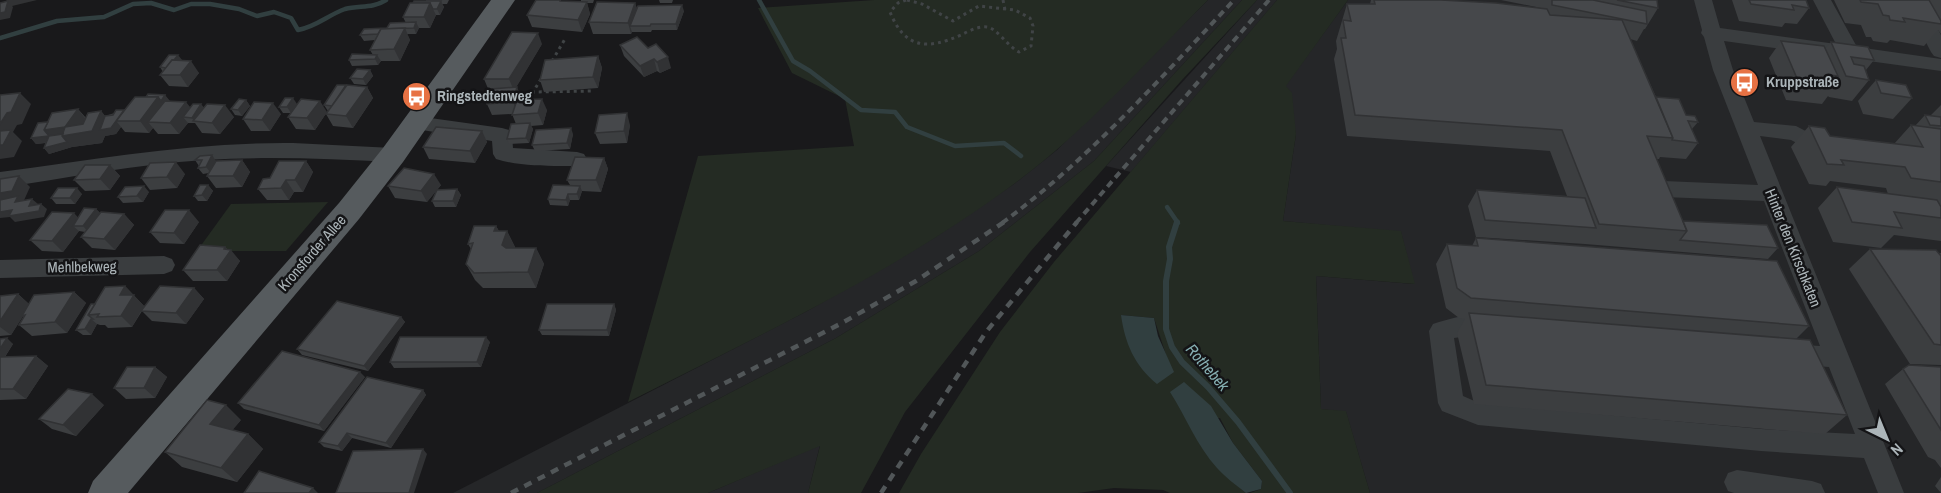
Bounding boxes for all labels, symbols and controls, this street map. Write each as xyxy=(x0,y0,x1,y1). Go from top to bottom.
bus stop icon: Kruppstraße xyxy=(1729,66,1761,98)
place label: Kruppstraße xyxy=(1766,71,1839,92)
bus stop icon: Ringstedtenweg xyxy=(400,80,432,112)
place label: Ringstedtenweg xyxy=(437,85,532,106)
street label: Hinter den Kirschkaten xyxy=(1760,186,1827,310)
street label: Kronsforder Allee xyxy=(273,210,351,295)
street label: Mehlbekweg xyxy=(47,255,117,278)
water label: Rothebek xyxy=(1181,339,1235,396)
north arrow xyxy=(1857,409,1917,469)
text: N xyxy=(1886,439,1908,461)

